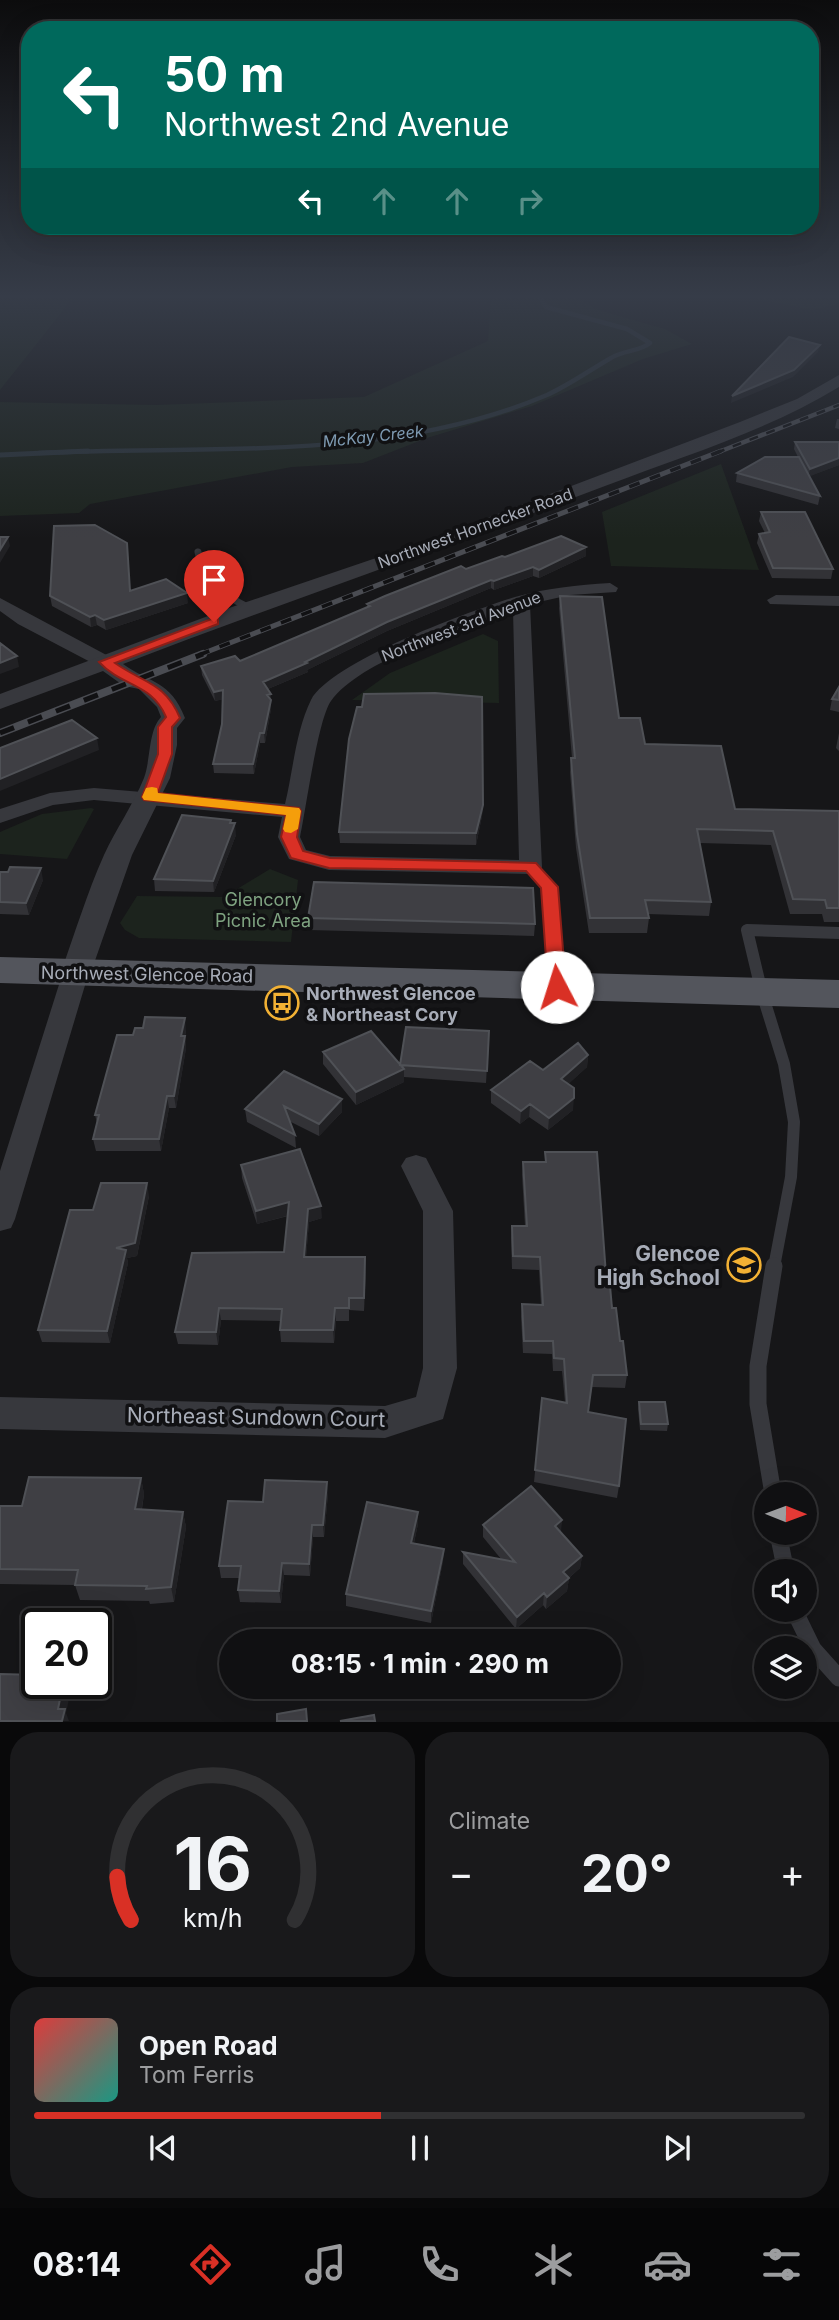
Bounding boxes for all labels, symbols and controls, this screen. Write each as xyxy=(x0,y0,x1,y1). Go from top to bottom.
text: 50 m xyxy=(164,45,285,104)
icon: left xyxy=(49,49,140,140)
text: Northwest 2nd Avenue xyxy=(164,105,509,144)
icon: left xyxy=(292,182,330,220)
icon: ahead xyxy=(365,182,403,220)
icon: ahead xyxy=(438,182,476,220)
icon: right xyxy=(511,182,549,220)
water label: McKay Creek xyxy=(322,421,425,451)
street label: Northwest Hornecker Road xyxy=(375,483,575,573)
pin xyxy=(184,550,244,622)
icon: arrive xyxy=(195,561,233,599)
street label: Northwest 3rd Avenue xyxy=(378,586,544,666)
park label: Glencory Picnic Area xyxy=(215,889,311,931)
position arrow xyxy=(520,950,594,1024)
street label: Northwest Glencoe Road xyxy=(41,962,253,986)
place label: Northwest Glencoe & Northeast Cory xyxy=(306,983,476,1025)
bus stop icon: Northwest Glencoe & Northeast Cory xyxy=(263,984,301,1022)
place label: Glencoe High School xyxy=(597,1241,720,1290)
school or university icon: Glencoe High School xyxy=(725,1246,763,1284)
street label: Northeast Sundown Court xyxy=(127,1402,386,1432)
north arrow xyxy=(754,1482,817,1545)
map controls xyxy=(754,1482,817,1699)
button: sound xyxy=(754,1559,817,1622)
speed limit sign: 20 xyxy=(21,1608,112,1699)
button: layers xyxy=(754,1636,817,1699)
text: 08:15 · 1 min · 290 m xyxy=(291,1648,549,1679)
text: Climate xyxy=(449,1807,530,1835)
text: 16 xyxy=(173,1820,252,1909)
text: 20° xyxy=(581,1842,673,1905)
text: − xyxy=(449,1850,474,1896)
text: + xyxy=(780,1850,805,1896)
text: km/h xyxy=(183,1903,242,1933)
text: Open Road xyxy=(139,2030,278,2061)
text: Tom Ferris xyxy=(139,2061,254,2089)
icon: previous xyxy=(144,2129,182,2167)
icon: pause xyxy=(401,2129,439,2167)
icon: next xyxy=(658,2129,696,2167)
icon: directions xyxy=(186,2240,235,2289)
icon: music xyxy=(301,2240,350,2289)
icon: phone xyxy=(415,2240,464,2289)
icon: climate xyxy=(529,2240,578,2289)
icon: car xyxy=(643,2240,692,2289)
icon: filters xyxy=(757,2240,806,2289)
text: 08:14 xyxy=(33,2245,121,2284)

